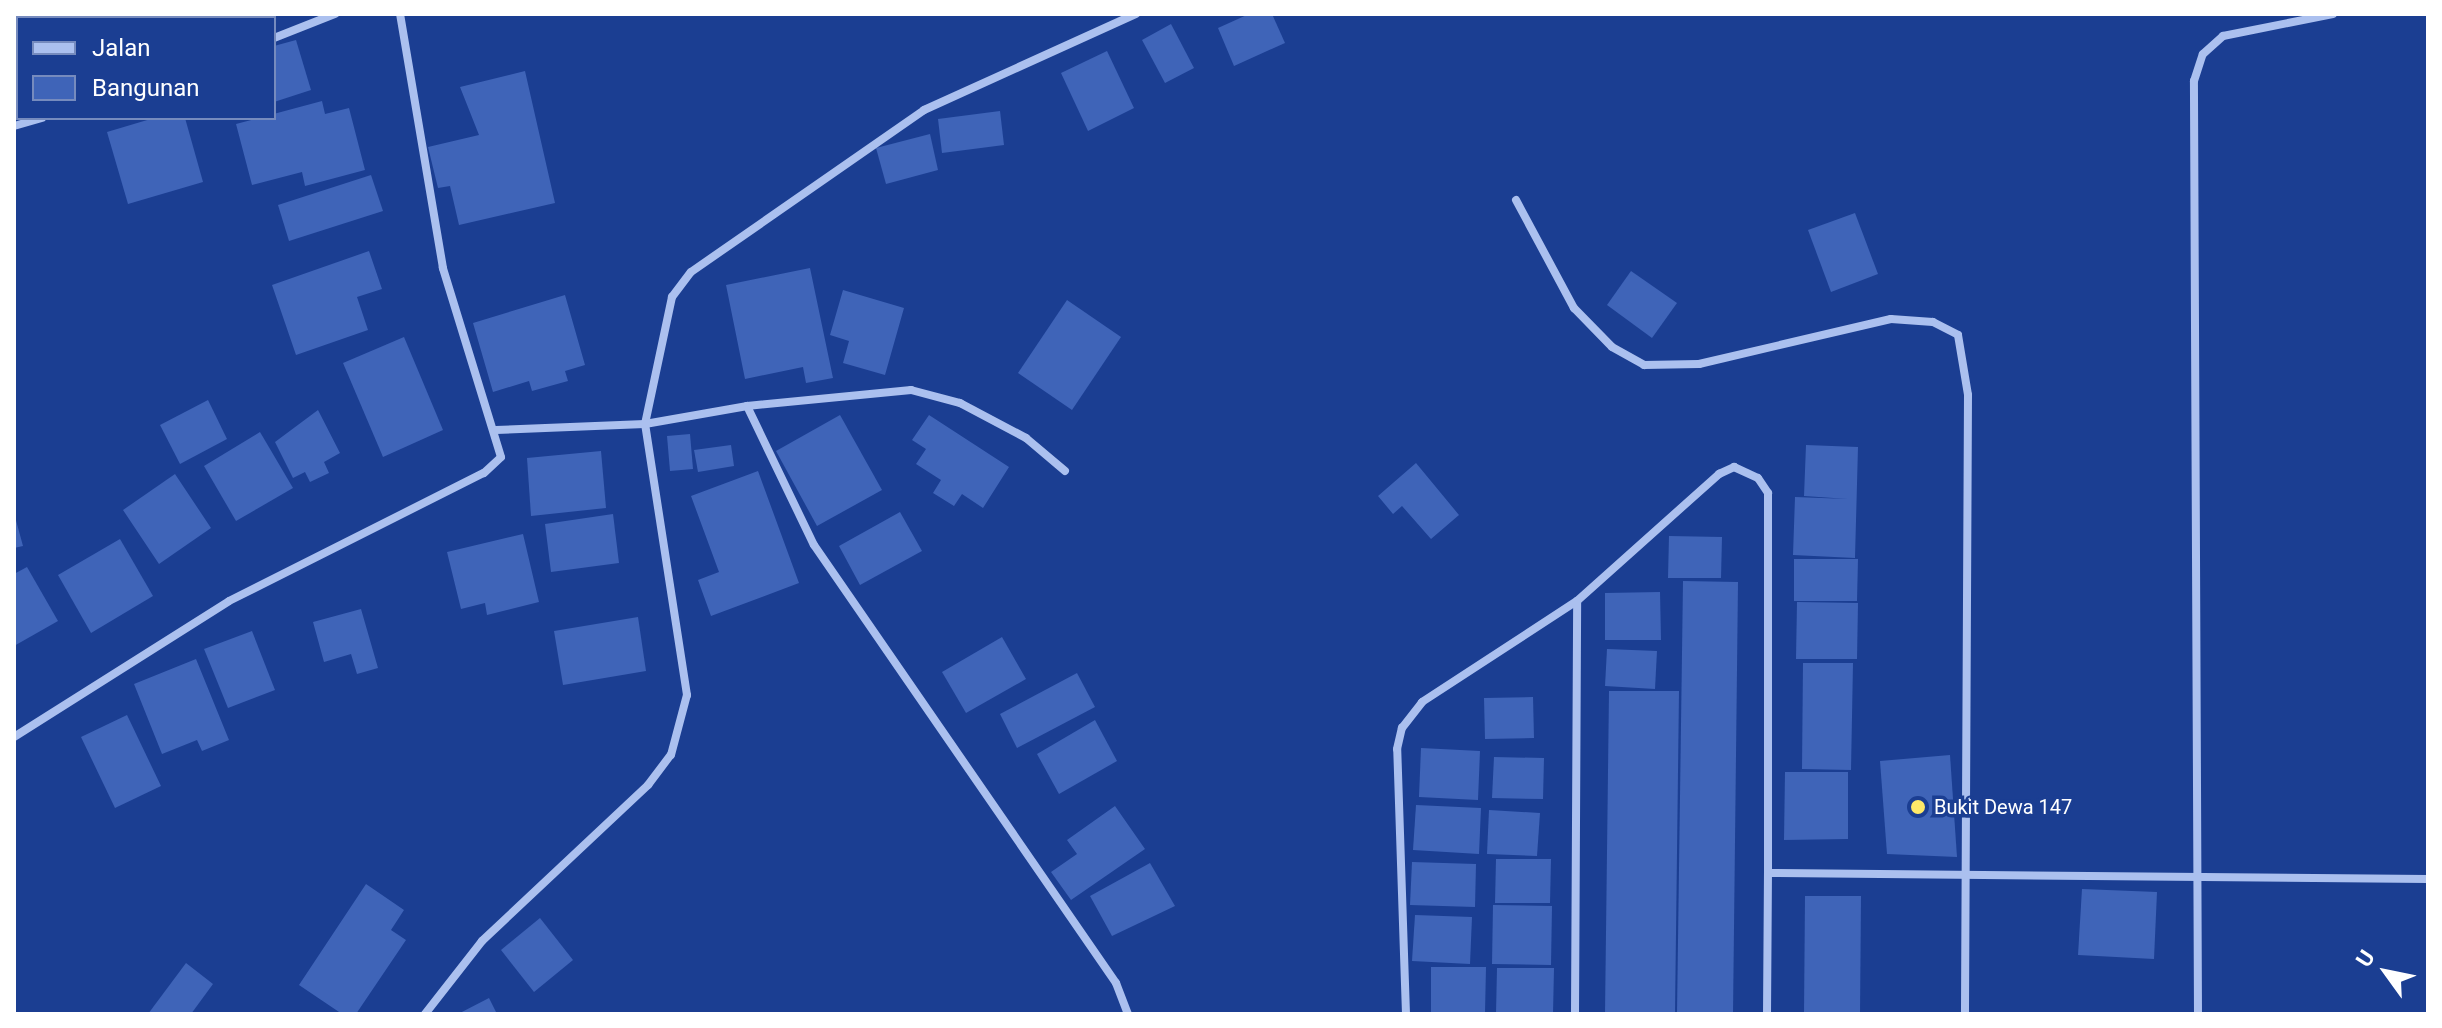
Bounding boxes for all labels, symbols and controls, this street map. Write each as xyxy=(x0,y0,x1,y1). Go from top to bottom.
legend xyxy=(16,16,276,120)
text: Jalan xyxy=(92,34,150,62)
text: Bangunan xyxy=(92,74,200,102)
place label: Bukit Dewa 147 xyxy=(1934,795,2072,819)
marker: Bukit Dewa 147 xyxy=(1909,798,1927,816)
north arrow xyxy=(2346,932,2426,1012)
text: U xyxy=(2351,946,2380,972)

